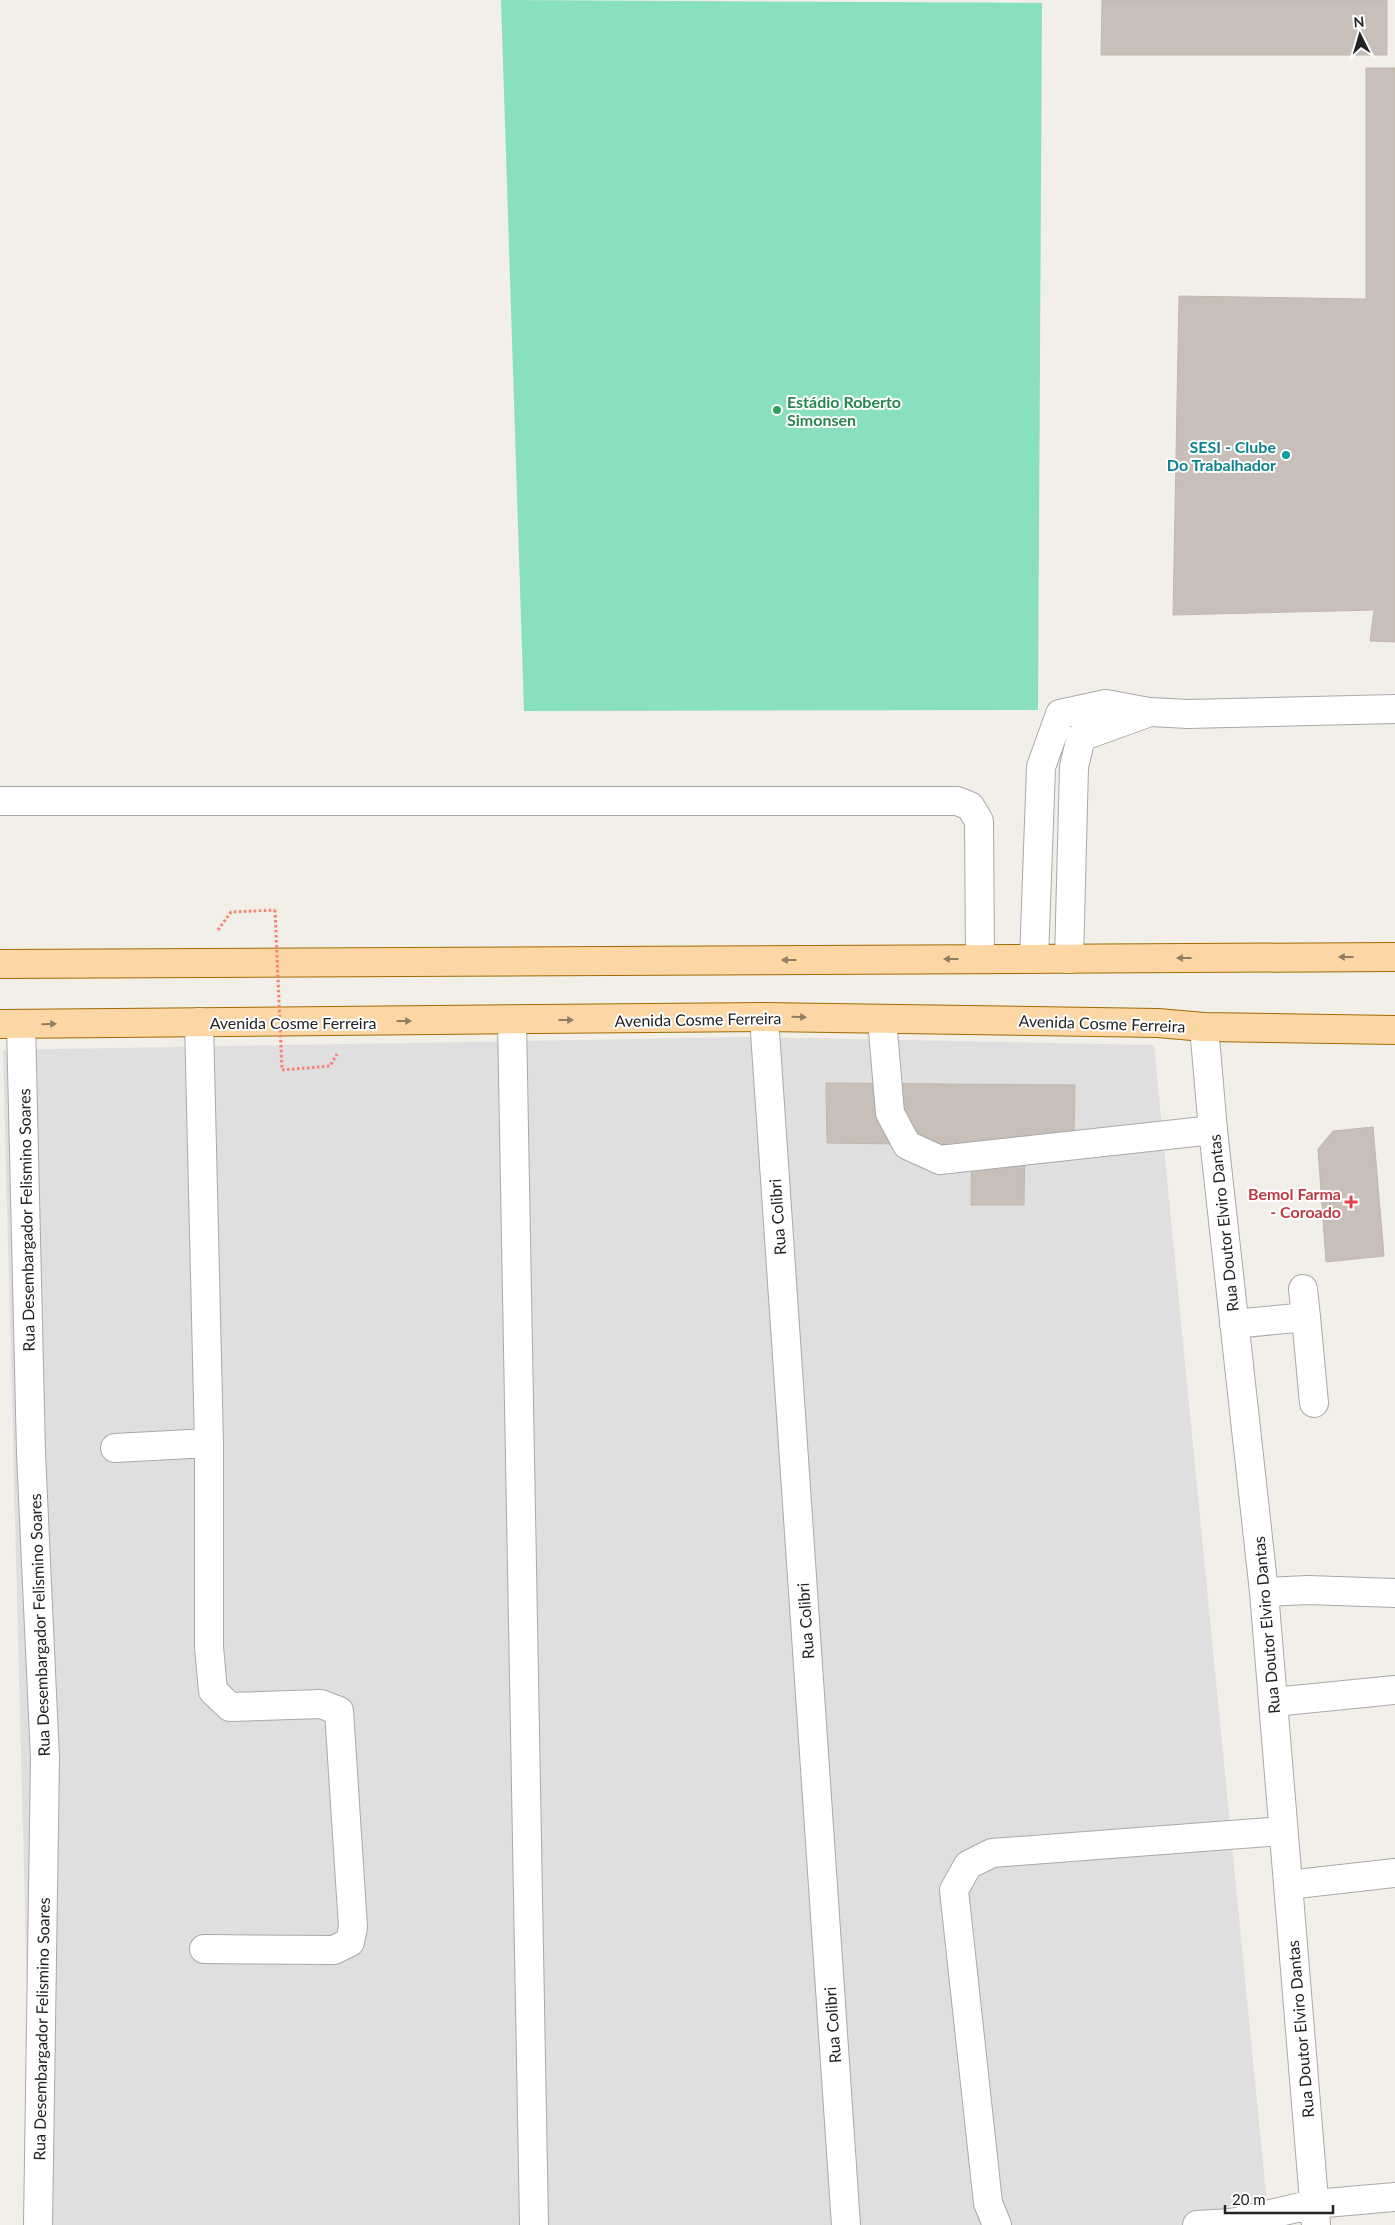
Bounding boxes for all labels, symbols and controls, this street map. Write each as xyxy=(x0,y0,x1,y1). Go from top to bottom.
north arrow xyxy=(1335,10,1385,60)
text: N xyxy=(1353,13,1365,30)
place label: Estádio Roberto Simonsen xyxy=(787,392,901,429)
marker: Estádio Roberto Simonsen xyxy=(771,404,783,416)
place label: SESI - Clube Do Trabalhador xyxy=(1167,437,1276,474)
marker: SESI - Clube Do Trabalhador xyxy=(1280,449,1292,461)
one-way arrow xyxy=(1338,953,1354,961)
one-way arrow xyxy=(1176,954,1192,962)
one-way arrow xyxy=(943,955,959,963)
one-way arrow xyxy=(781,956,797,964)
street label: Avenida Cosme Ferreira xyxy=(614,1008,782,1030)
street label: Avenida Cosme Ferreira xyxy=(1018,1011,1186,1035)
street label: Avenida Cosme Ferreira xyxy=(210,1013,376,1032)
one-way arrow xyxy=(791,1014,807,1022)
one-way arrow xyxy=(558,1016,574,1024)
one-way arrow xyxy=(396,1017,412,1025)
one-way arrow xyxy=(41,1020,57,1028)
street label: Rua Desembargador Felismino Soares xyxy=(14,1088,38,1352)
street label: Rua Doutor Elviro Dantas xyxy=(1204,1133,1242,1313)
street label: Rua Colibri xyxy=(765,1178,789,1256)
place label: Bemol Farma - Coroado xyxy=(1248,1184,1341,1221)
marker: Bemol Farma - Coroado xyxy=(1345,1196,1357,1208)
street label: Rua Desembargador Felismino Soares xyxy=(25,1493,53,1757)
street label: Rua Doutor Elviro Dantas xyxy=(1249,1535,1283,1715)
street label: Rua Colibri xyxy=(793,1582,817,1660)
street label: Rua Desembargador Felismino Soares xyxy=(29,1897,53,2161)
street label: Rua Doutor Elviro Dantas xyxy=(1283,1939,1317,2119)
street label: Rua Colibri xyxy=(820,1986,844,2064)
scale bar xyxy=(1225,2182,1332,2214)
text: 20 m xyxy=(1232,2190,1266,2208)

